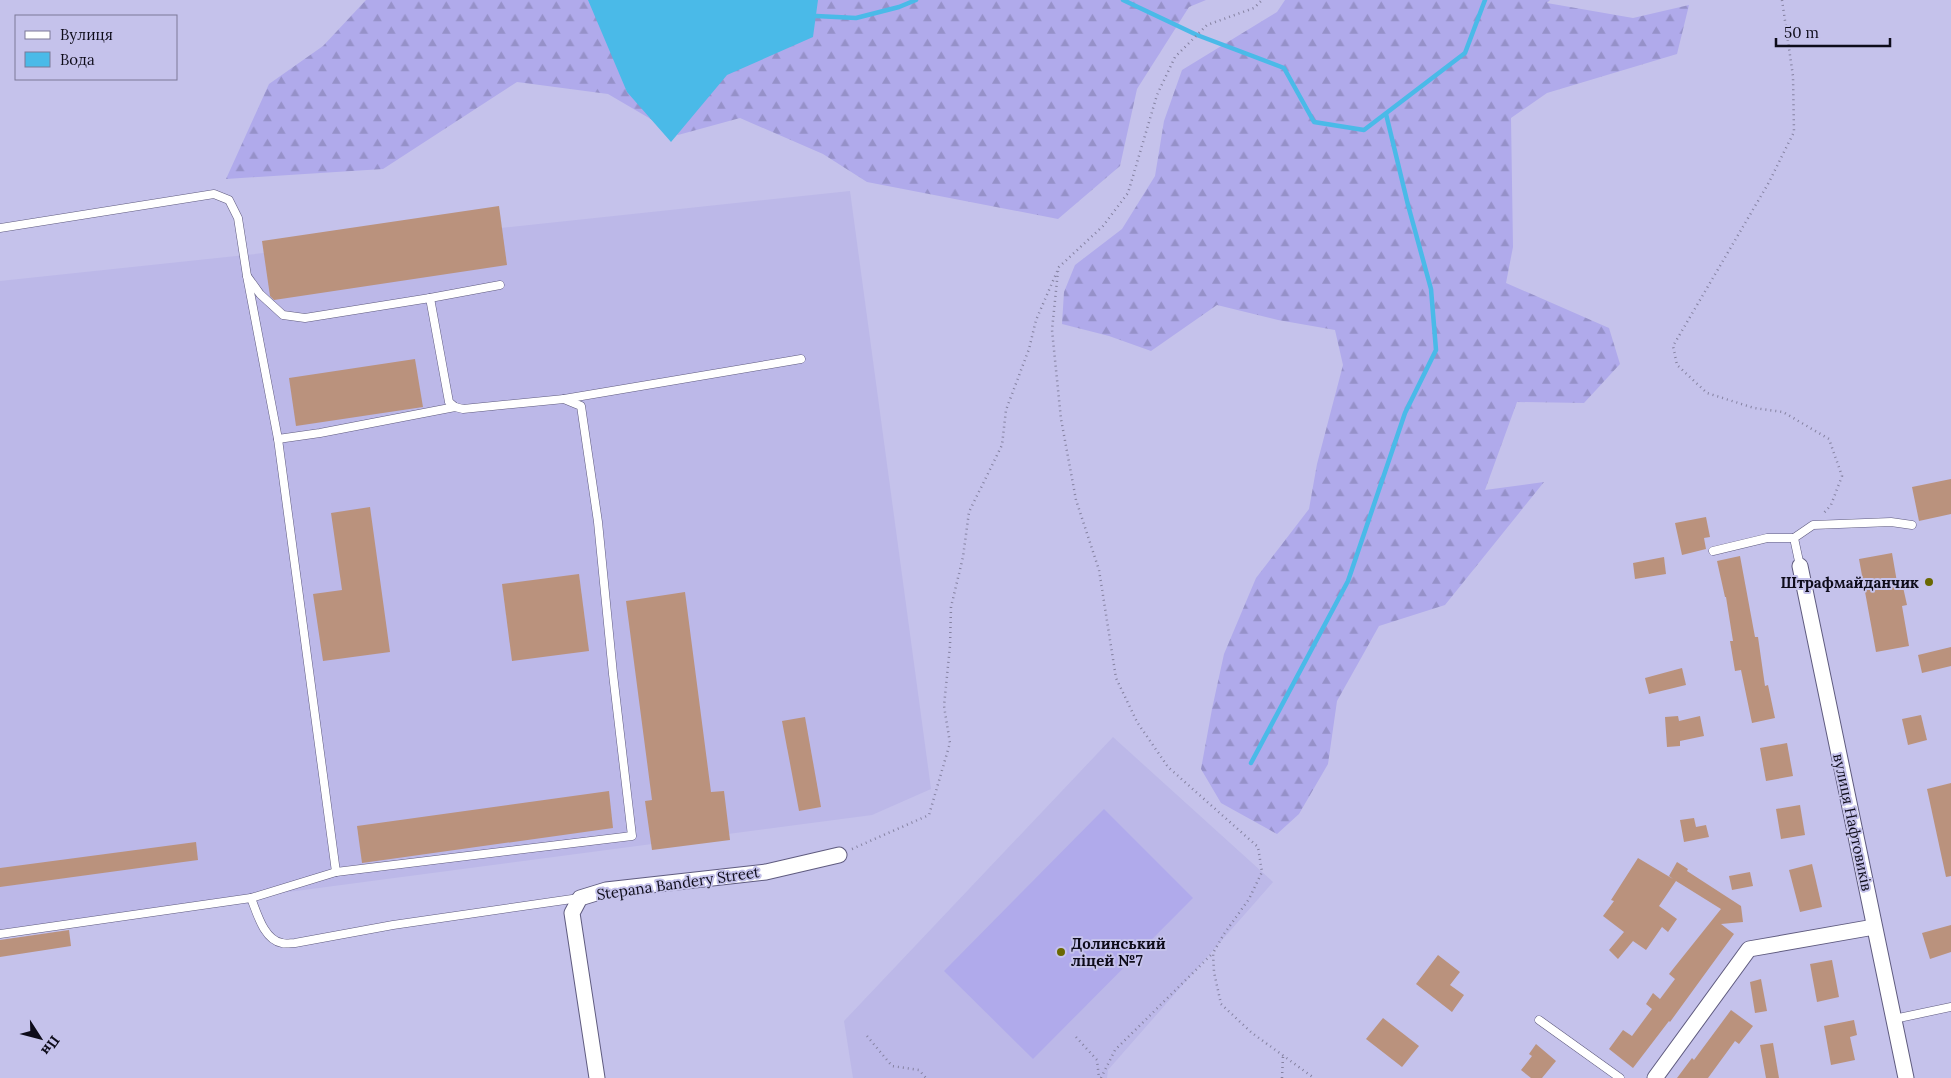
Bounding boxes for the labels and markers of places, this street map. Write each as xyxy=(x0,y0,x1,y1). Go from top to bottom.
place label: Штрафмайданчик xyxy=(1780,573,1919,592)
marker: Штрафмайданчик xyxy=(1923,576,1935,588)
place label: Долинський ліцей №7 xyxy=(1071,934,1166,970)
marker: Долинський ліцей №7 xyxy=(1055,946,1067,958)

